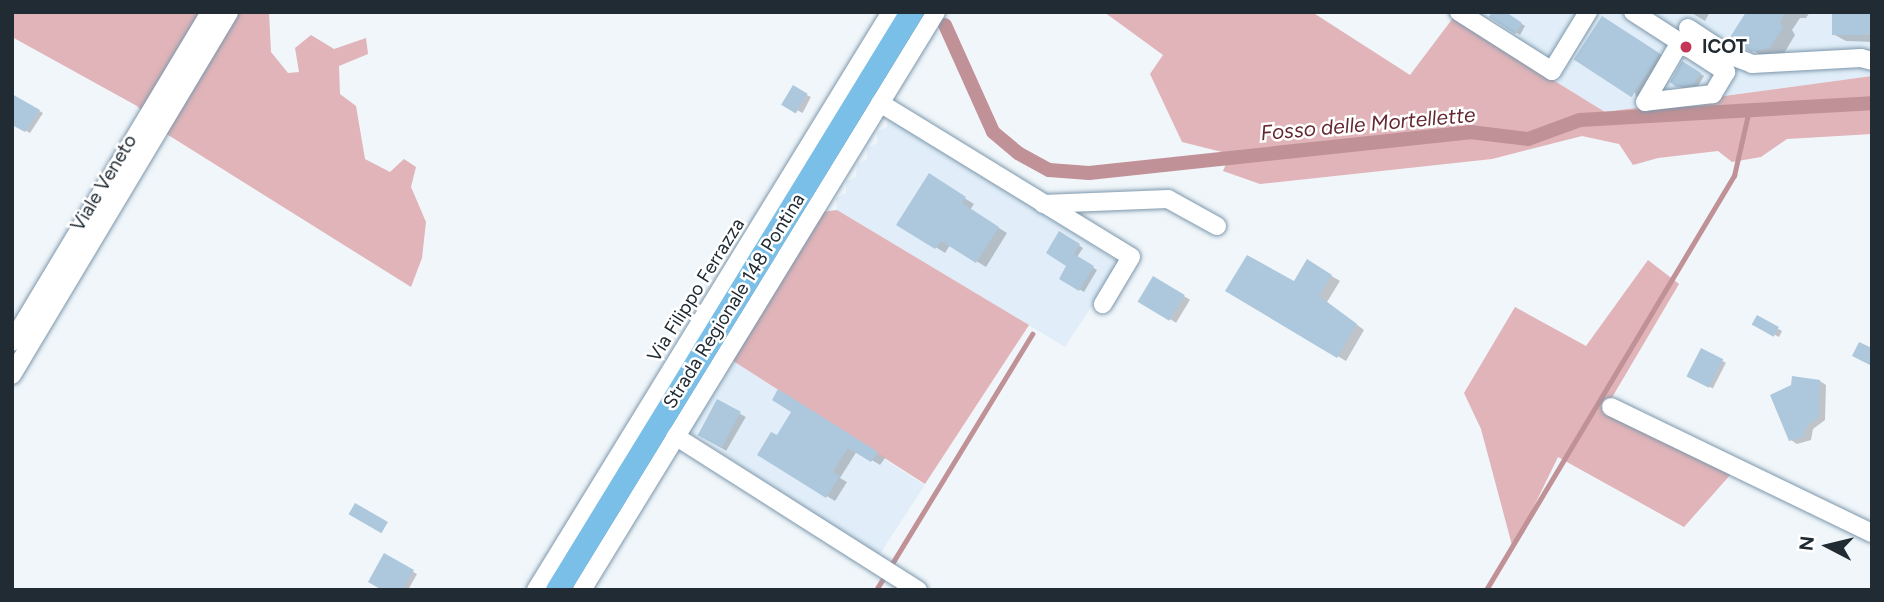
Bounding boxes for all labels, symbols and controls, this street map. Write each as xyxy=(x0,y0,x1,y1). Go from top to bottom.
place label: ICOT xyxy=(1702,36,1747,58)
marker: ICOT xyxy=(1676,37,1696,57)
water label: Fosso delle Mortellette xyxy=(1260,102,1476,146)
street label: Viale Veneto xyxy=(66,131,142,235)
street label: Strada Regionale 148 Pontina xyxy=(658,189,810,413)
street label: Via Filippo Ferrazza xyxy=(643,214,749,366)
north arrow xyxy=(1793,511,1863,581)
text: N xyxy=(1794,535,1819,552)

